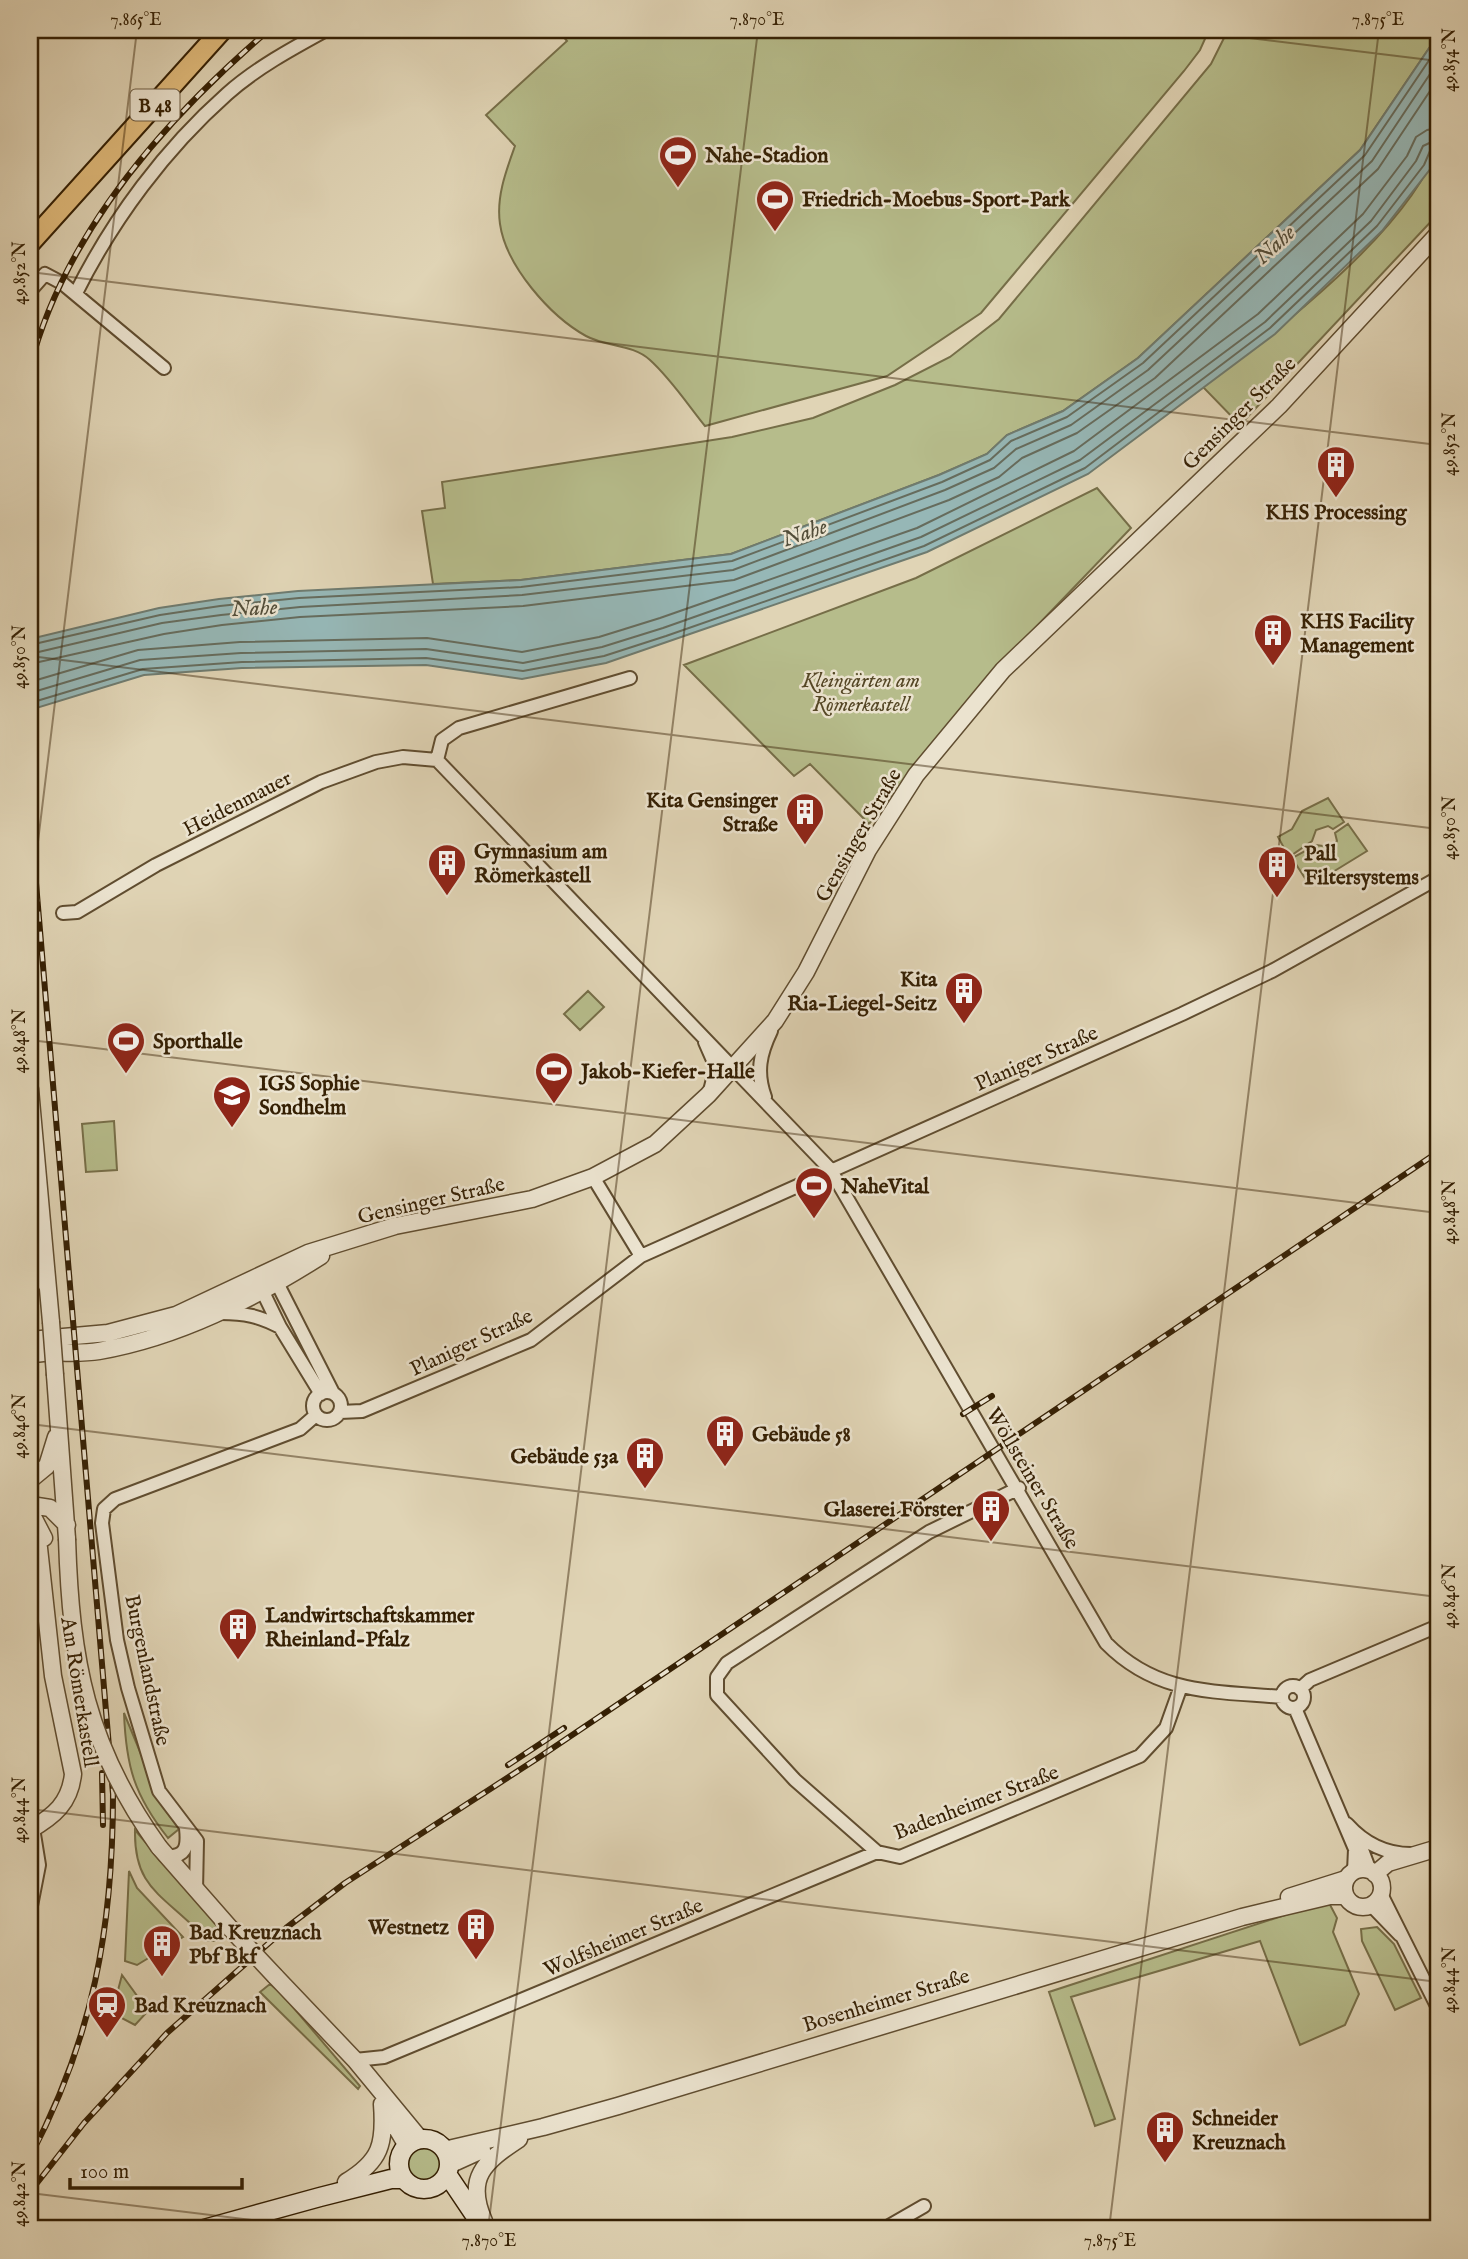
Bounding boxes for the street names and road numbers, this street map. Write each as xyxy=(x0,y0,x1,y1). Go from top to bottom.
road number: B 48 xyxy=(130,90,180,120)
street label: Gensinger Straße xyxy=(1177,351,1303,477)
street label: Gensinger Straße xyxy=(810,764,909,908)
street label: Heidenmauer xyxy=(179,765,297,843)
street label: Planiger Straße xyxy=(971,1020,1103,1099)
street label: Gensinger Straße xyxy=(355,1171,508,1232)
street label: Planiger Straße xyxy=(406,1303,538,1384)
street label: Wöllsteiner Straße xyxy=(979,1403,1085,1555)
street label: Burgenlandstraße xyxy=(117,1592,176,1749)
street label: Am Römerkastell xyxy=(53,1614,104,1769)
street label: Badenheimer Straße xyxy=(890,1759,1063,1847)
street label: Wolfsheimer Straße xyxy=(540,1892,708,1984)
street label: Bosenheimer Straße xyxy=(800,1963,974,2040)

